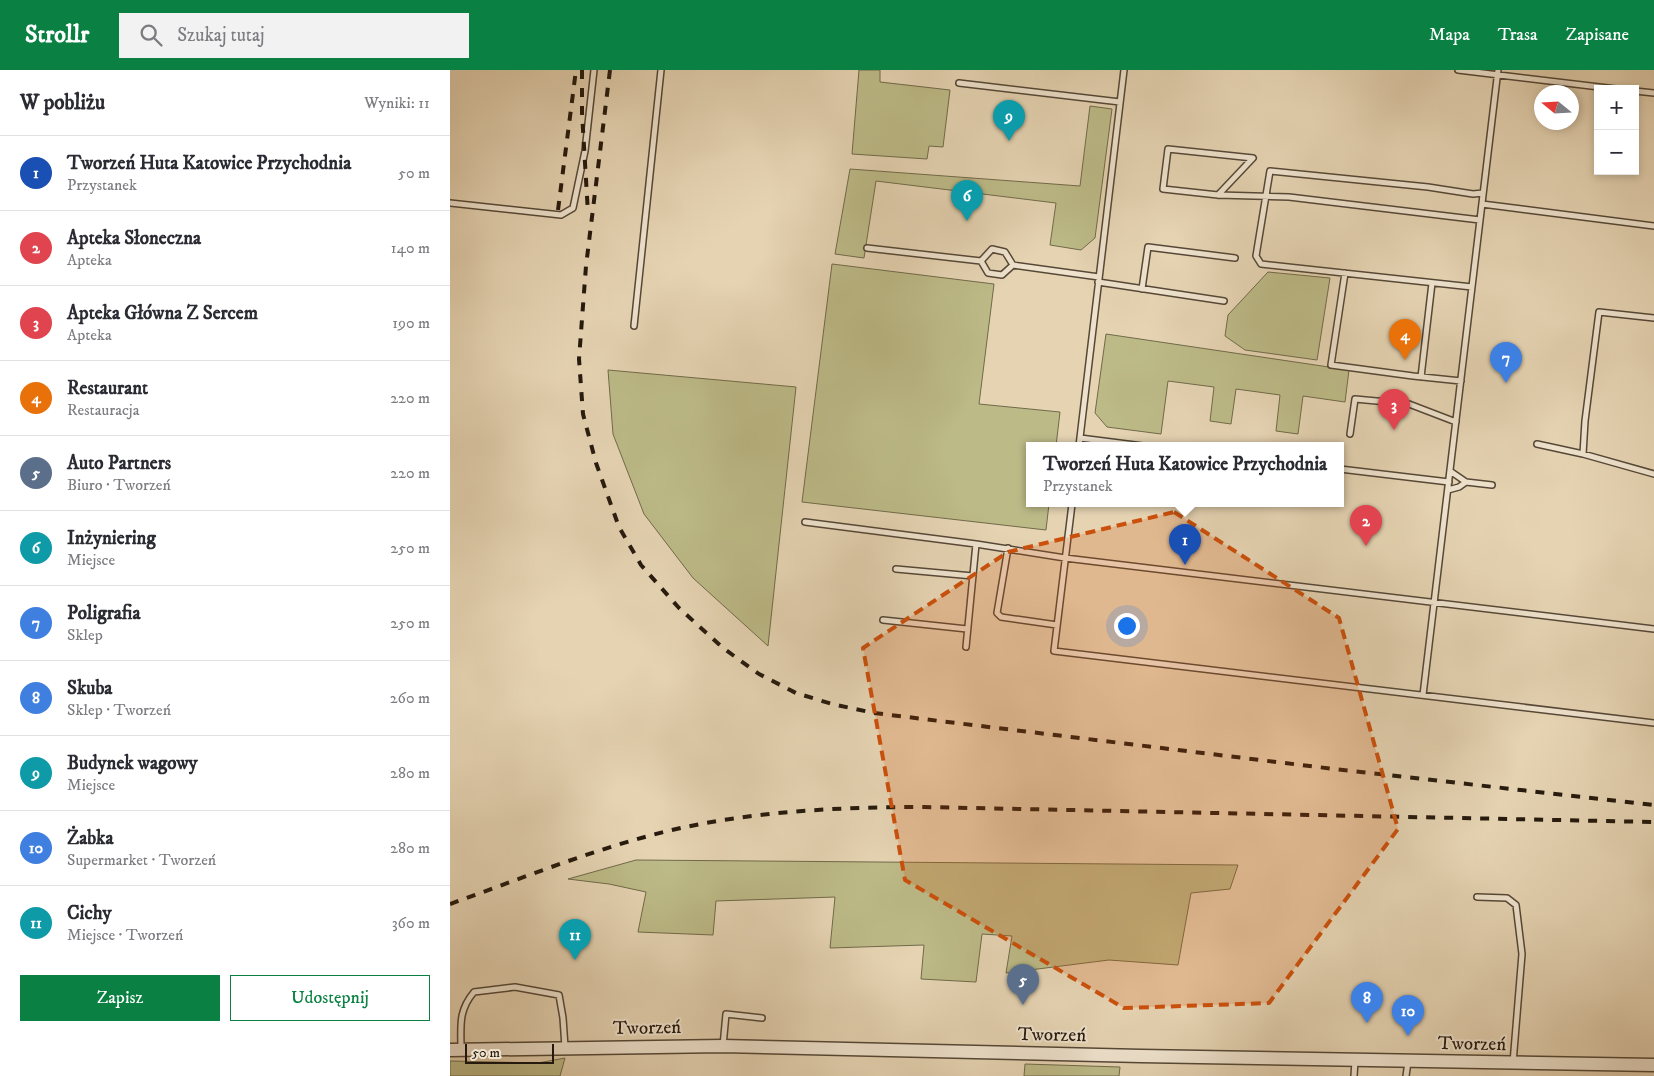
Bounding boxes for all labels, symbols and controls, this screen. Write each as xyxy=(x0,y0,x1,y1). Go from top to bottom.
search box xyxy=(119,13,469,58)
text: Strollr xyxy=(25,20,89,50)
icon: search xyxy=(137,21,165,49)
text: Szukaj tutaj xyxy=(177,24,265,47)
text: Mapa xyxy=(1429,24,1470,46)
text: Trasa xyxy=(1498,24,1538,46)
text: Zapisane xyxy=(1566,24,1629,46)
north arrow xyxy=(1534,85,1579,130)
map controls xyxy=(1594,85,1639,175)
button: + xyxy=(1594,85,1639,130)
text: W pobliżu xyxy=(20,90,105,116)
text: Wyniki: 11 xyxy=(364,93,430,113)
pin: 9 xyxy=(993,100,1025,141)
button: − xyxy=(1594,130,1639,175)
text: Tworzeń Huta Katowice Przychodnia xyxy=(67,152,351,175)
text: 1 xyxy=(33,163,39,183)
text: 50 m xyxy=(398,163,430,183)
text: Przystanek xyxy=(67,175,137,195)
pin: 6 xyxy=(951,180,983,221)
text: Apteka Słoneczna xyxy=(67,227,201,250)
text: 2 xyxy=(32,238,40,258)
text: 140 m xyxy=(391,238,430,258)
text: Apteka xyxy=(67,250,112,270)
text: Apteka Główna Z Sercem xyxy=(67,302,258,325)
text: 3 xyxy=(33,313,39,333)
text: 190 m xyxy=(392,313,430,333)
pin: 4 xyxy=(1389,319,1421,360)
text: Apteka xyxy=(67,325,112,345)
pin: 7 xyxy=(1490,342,1522,383)
text: Restaurant xyxy=(67,377,148,400)
text: 4 xyxy=(31,388,41,408)
text: 220 m xyxy=(390,388,430,408)
pin: 3 xyxy=(1378,389,1410,430)
text: Restauracja xyxy=(67,400,139,420)
popup xyxy=(1026,442,1344,507)
text: Auto Partners xyxy=(67,452,171,475)
text: Tworzeń Huta Katowice Przychodnia xyxy=(1043,453,1327,476)
text: 5 xyxy=(32,463,40,483)
text: 220 m xyxy=(390,463,430,483)
text: Biuro · Tworzeń xyxy=(67,475,171,495)
text: Przystanek xyxy=(1043,476,1113,496)
pin: 2 xyxy=(1350,505,1382,546)
pin: 1 xyxy=(1169,524,1201,565)
text: Inżyniering xyxy=(67,527,156,550)
text: 6 xyxy=(32,538,40,558)
text: 250 m xyxy=(390,538,430,558)
text: Miejsce xyxy=(67,550,115,570)
text: Poligrafia xyxy=(67,602,141,625)
text: 7 xyxy=(32,613,40,633)
text: 250 m xyxy=(390,613,430,633)
your location xyxy=(1114,613,1140,639)
text: Sklep xyxy=(67,625,103,645)
text: Skuba xyxy=(67,677,112,700)
text: 8 xyxy=(32,688,40,708)
text: 260 m xyxy=(390,688,430,708)
text: Sklep · Tworzeń xyxy=(67,700,171,720)
text: Budynek wagowy xyxy=(67,752,198,775)
text: 9 xyxy=(32,763,40,783)
text: 280 m xyxy=(390,763,430,783)
text: Miejsce xyxy=(67,775,115,795)
text: Żabka xyxy=(67,827,114,850)
text: 10 xyxy=(29,838,43,858)
text: 280 m xyxy=(390,838,430,858)
text: Supermarket · Tworzeń xyxy=(67,850,216,870)
text: Cichy xyxy=(67,902,111,925)
text: 11 xyxy=(30,913,42,933)
text: 360 m xyxy=(392,913,430,933)
pin: 11 xyxy=(559,919,591,960)
text: Miejsce · Tworzeń xyxy=(67,925,183,945)
pin: 5 xyxy=(1007,964,1039,1005)
button: Zapisz xyxy=(20,975,220,1021)
button: Udostępnij xyxy=(230,975,430,1021)
pin: 8 xyxy=(1351,982,1383,1023)
pin: 10 xyxy=(1392,995,1424,1036)
street label: Tworzeń xyxy=(613,1016,681,1040)
street label: Tworzeń xyxy=(1018,1023,1086,1047)
street label: Tworzeń xyxy=(1438,1032,1506,1056)
scale bar xyxy=(465,1041,554,1064)
text: 50 m xyxy=(472,1044,500,1062)

